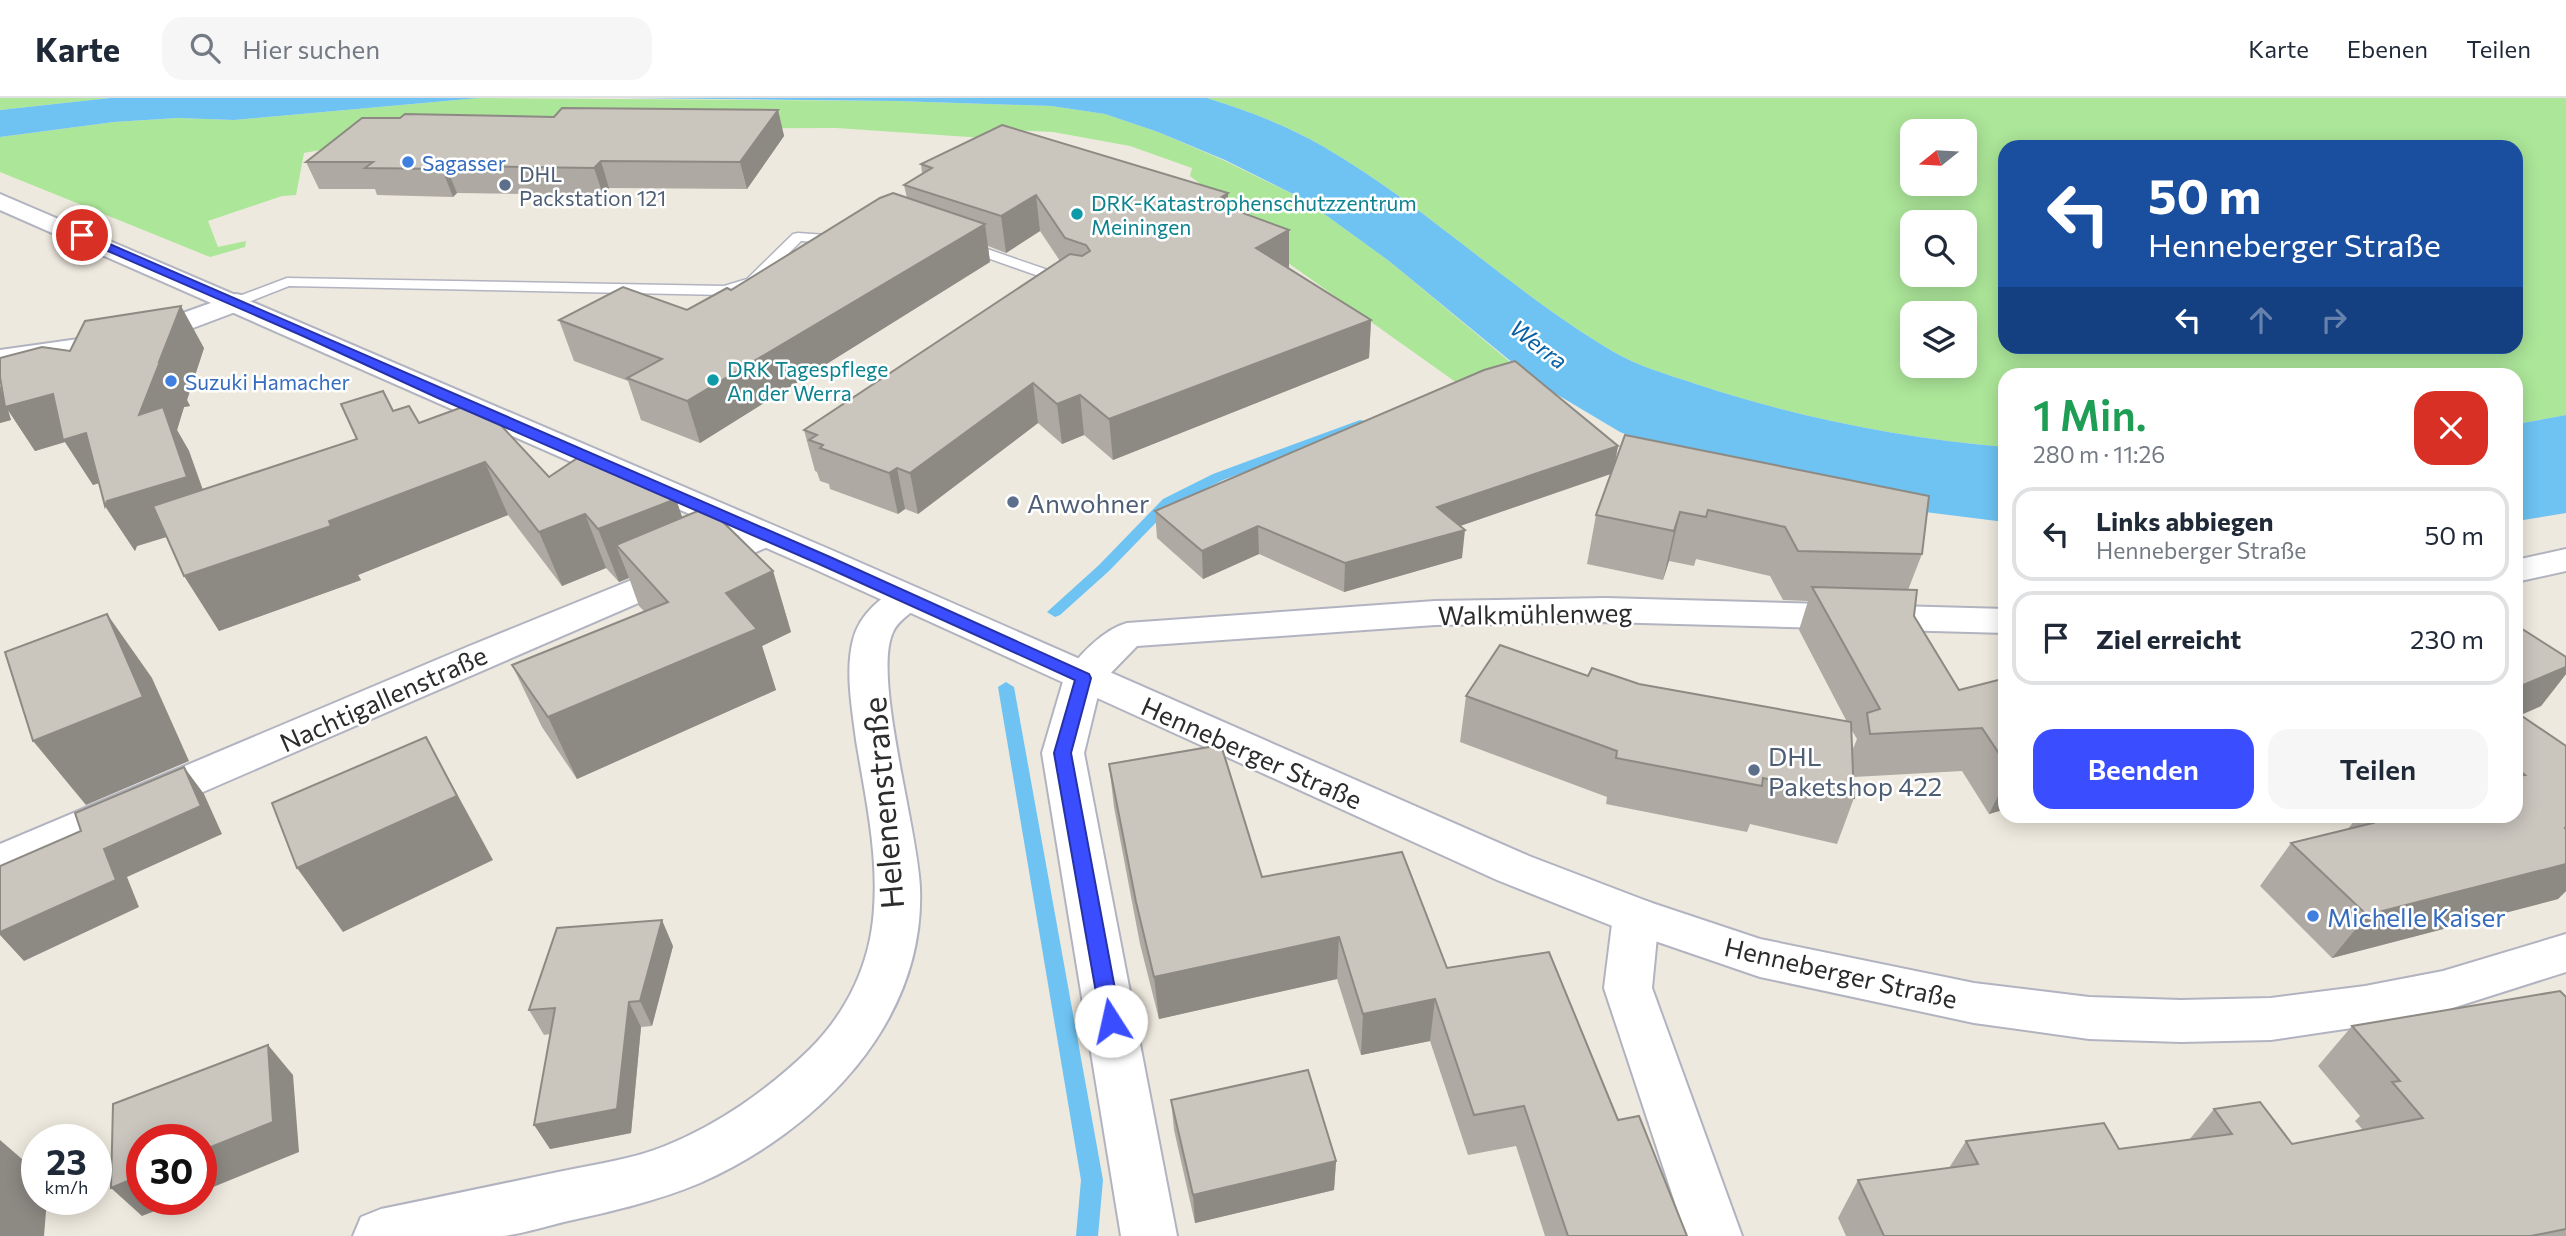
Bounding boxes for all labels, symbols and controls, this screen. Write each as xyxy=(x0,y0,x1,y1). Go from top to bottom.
search box xyxy=(162,17,652,80)
text: Karte xyxy=(35,28,120,69)
icon: search xyxy=(186,29,224,67)
text: Hier suchen xyxy=(242,33,380,64)
text: Karte xyxy=(2248,34,2309,63)
text: Ebenen xyxy=(2347,34,2428,63)
text: Teilen xyxy=(2466,34,2531,63)
north arrow xyxy=(1900,119,1978,196)
map controls xyxy=(1900,119,1977,378)
place label: Sagasser xyxy=(422,150,506,175)
marker: Sagasser xyxy=(400,154,416,170)
place label: DHL Packstation 121 xyxy=(519,161,666,210)
text: 50 m xyxy=(2148,164,2261,224)
icon: left xyxy=(2033,168,2124,259)
marker: DHL Packstation 121 xyxy=(497,177,513,193)
place label: DRK-Katastrophenschutzzentrum Meiningen xyxy=(1091,190,1417,239)
pin xyxy=(52,205,112,265)
marker: DRK-Katastrophenschutzzentrum Meiningen xyxy=(1069,206,1085,222)
button: search xyxy=(1900,210,1977,287)
icon: arrive xyxy=(63,216,101,254)
text: Henneberger Straße xyxy=(2148,224,2441,264)
button: layers xyxy=(1900,301,1977,378)
icon: left xyxy=(2169,301,2207,339)
icon: ahead xyxy=(2242,301,2280,339)
icon: right xyxy=(2315,301,2353,339)
water label: Werra xyxy=(1505,313,1573,375)
place label: DRK Tagespflege An der Werra xyxy=(727,356,888,405)
place label: Suzuki Hamacher xyxy=(185,369,350,394)
marker: DRK Tagespflege An der Werra xyxy=(705,372,721,388)
marker: Suzuki Hamacher xyxy=(163,373,179,389)
text: 1 Min. xyxy=(2033,388,2146,440)
button: close xyxy=(2414,391,2488,465)
text: 280 m · 11:26 xyxy=(2033,440,2165,468)
place label: Anwohner xyxy=(1027,487,1149,518)
marker: Anwohner xyxy=(1005,494,1021,510)
text: Links abbiegen xyxy=(2096,505,2274,536)
icon: left xyxy=(2037,515,2075,553)
text: 50 m xyxy=(2424,519,2484,550)
text: Henneberger Straße xyxy=(2096,536,2307,564)
street label: Walkmühlenweg xyxy=(1437,596,1633,630)
icon: arrive xyxy=(2037,619,2075,657)
text: Ziel erreicht xyxy=(2096,623,2241,654)
text: 230 m xyxy=(2410,623,2484,654)
street label: Nachtigallenstraße xyxy=(275,638,491,758)
street label: Henneberger Straße xyxy=(1137,689,1367,815)
street label: Helenenstraße xyxy=(853,695,911,911)
button: Beenden xyxy=(2033,729,2254,809)
button: Teilen xyxy=(2268,729,2488,809)
place label: DHL Paketshop 422 xyxy=(1768,740,1942,801)
marker: DHL Paketshop 422 xyxy=(1746,762,1762,778)
place label: Michelle Kaiser xyxy=(2327,901,2506,932)
marker: Michelle Kaiser xyxy=(2305,908,2321,924)
street label: Henneberger Straße xyxy=(1722,930,1960,1014)
position arrow xyxy=(1074,984,1148,1058)
speed limit sign: 30 xyxy=(126,1124,217,1215)
text: 23 xyxy=(46,1139,87,1182)
text: km/h xyxy=(45,1176,88,1198)

